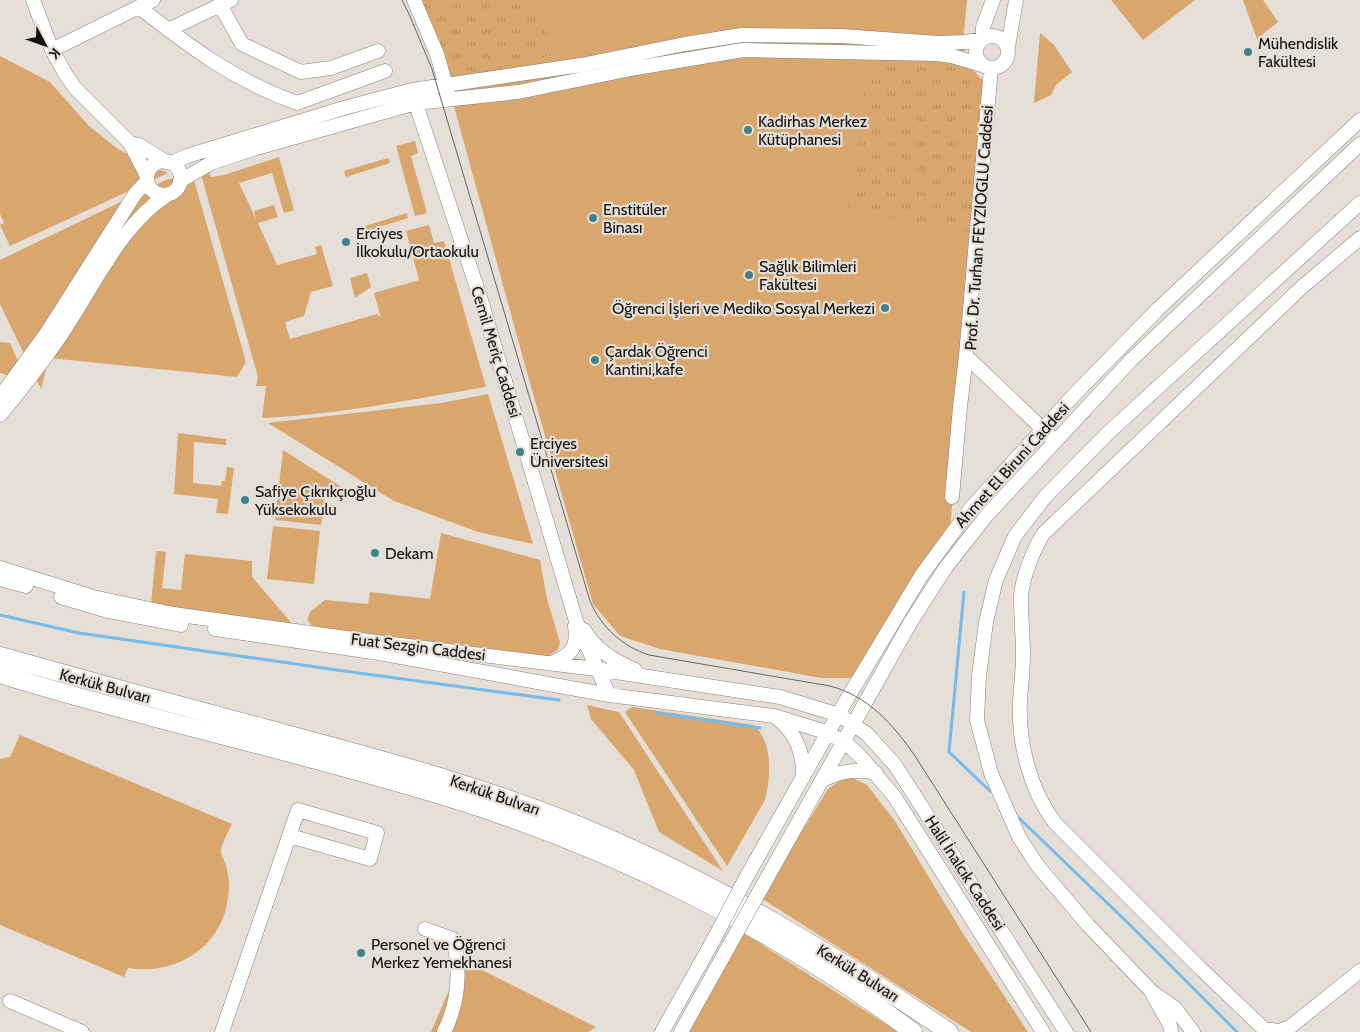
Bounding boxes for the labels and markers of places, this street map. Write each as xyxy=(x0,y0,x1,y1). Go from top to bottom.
place label: Mühendislik Fakültesi xyxy=(1258,34,1339,71)
marker: Mühendislik Fakültesi xyxy=(1242,46,1254,58)
place label: Kadirhas Merkez Kütüphanesi xyxy=(758,112,868,149)
marker: Kadirhas Merkez Kütüphanesi xyxy=(742,124,754,136)
place label: Enstitüler Binası xyxy=(603,200,668,237)
marker: Enstitüler Binası xyxy=(587,212,599,224)
place label: Erciyes İlkokulu/Ortaokulu xyxy=(356,224,479,261)
marker: Erciyes İlkokulu/Ortaokulu xyxy=(340,236,352,248)
place label: Sağlık Bilimleri Fakültesi xyxy=(759,257,856,294)
marker: Sağlık Bilimleri Fakültesi xyxy=(743,269,755,281)
place label: Öğrenci İşleri ve Mediko Sosyal Merkezi xyxy=(612,299,875,318)
marker: Öğrenci İşleri ve Mediko Sosyal Merkezi xyxy=(879,302,891,314)
place label: Çardak Öğrenci Kantini,kafe xyxy=(605,342,708,379)
marker: Çardak Öğrenci Kantini,kafe xyxy=(589,354,601,366)
place label: Erciyes Üniversitesi xyxy=(530,434,608,471)
marker: Erciyes Üniversitesi xyxy=(514,446,526,458)
place label: Safiye Çıkrıkçıoğlu Yüksekokulu xyxy=(254,482,376,519)
marker: Safiye Çıkrıkçıoğlu Yüksekokulu xyxy=(239,494,251,506)
place label: Dekam xyxy=(385,544,434,563)
marker: Dekam xyxy=(369,547,381,559)
place label: Personel ve Öğrenci Merkez Yemekhanesi xyxy=(371,935,512,972)
marker: Personel ve Öğrenci Merkez Yemekhanesi xyxy=(355,947,367,959)

